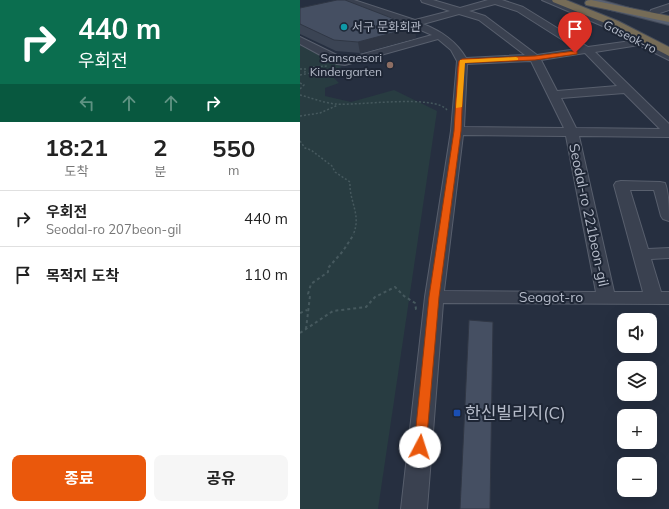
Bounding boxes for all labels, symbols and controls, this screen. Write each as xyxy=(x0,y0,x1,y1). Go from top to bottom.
text: 440 m xyxy=(78,11,161,46)
pin xyxy=(558,12,592,53)
icon: right xyxy=(12,16,64,68)
street label: Gaseok-ro xyxy=(601,17,659,56)
icon: arrive xyxy=(564,18,586,40)
place label: 서구 문화회관 xyxy=(352,19,421,34)
marker: 서구 문화회관 xyxy=(339,22,349,32)
text: 우회전 xyxy=(78,49,128,72)
place label: Sansaesori Kindergarten xyxy=(310,50,382,79)
marker: Sansaesori Kindergarten xyxy=(385,60,395,70)
icon: left xyxy=(76,92,98,114)
icon: ahead xyxy=(118,92,140,114)
icon: ahead xyxy=(160,92,182,114)
icon: right xyxy=(202,92,224,114)
text: 18:21 xyxy=(45,132,108,162)
text: 2 xyxy=(153,132,167,162)
text: 550 xyxy=(212,133,255,163)
street label: Seodal-ro 221beon-gil xyxy=(565,142,613,288)
text: m xyxy=(228,162,239,178)
text: 도착 xyxy=(65,163,88,179)
text: 분 xyxy=(154,163,166,179)
text: 우회전 xyxy=(46,202,87,221)
icon: right xyxy=(12,208,34,230)
text: 440 m xyxy=(244,209,288,228)
text: Seodal-ro 207beon-gil xyxy=(46,221,181,237)
icon: arrive xyxy=(12,264,34,286)
text: 110 m xyxy=(244,265,288,284)
text: 목적지 도착 xyxy=(46,266,119,285)
street label: Seogot-ro xyxy=(519,288,583,306)
map controls xyxy=(617,313,657,497)
button: sound xyxy=(617,313,657,353)
button: layers xyxy=(617,361,657,401)
place label: 한신빌리지(C) xyxy=(465,402,566,423)
marker: 한신빌리지(C) xyxy=(452,408,462,418)
button: + xyxy=(617,409,657,449)
position arrow xyxy=(399,426,441,468)
button: 종료 xyxy=(12,455,146,501)
button: 공유 xyxy=(154,455,288,501)
button: − xyxy=(617,457,657,497)

